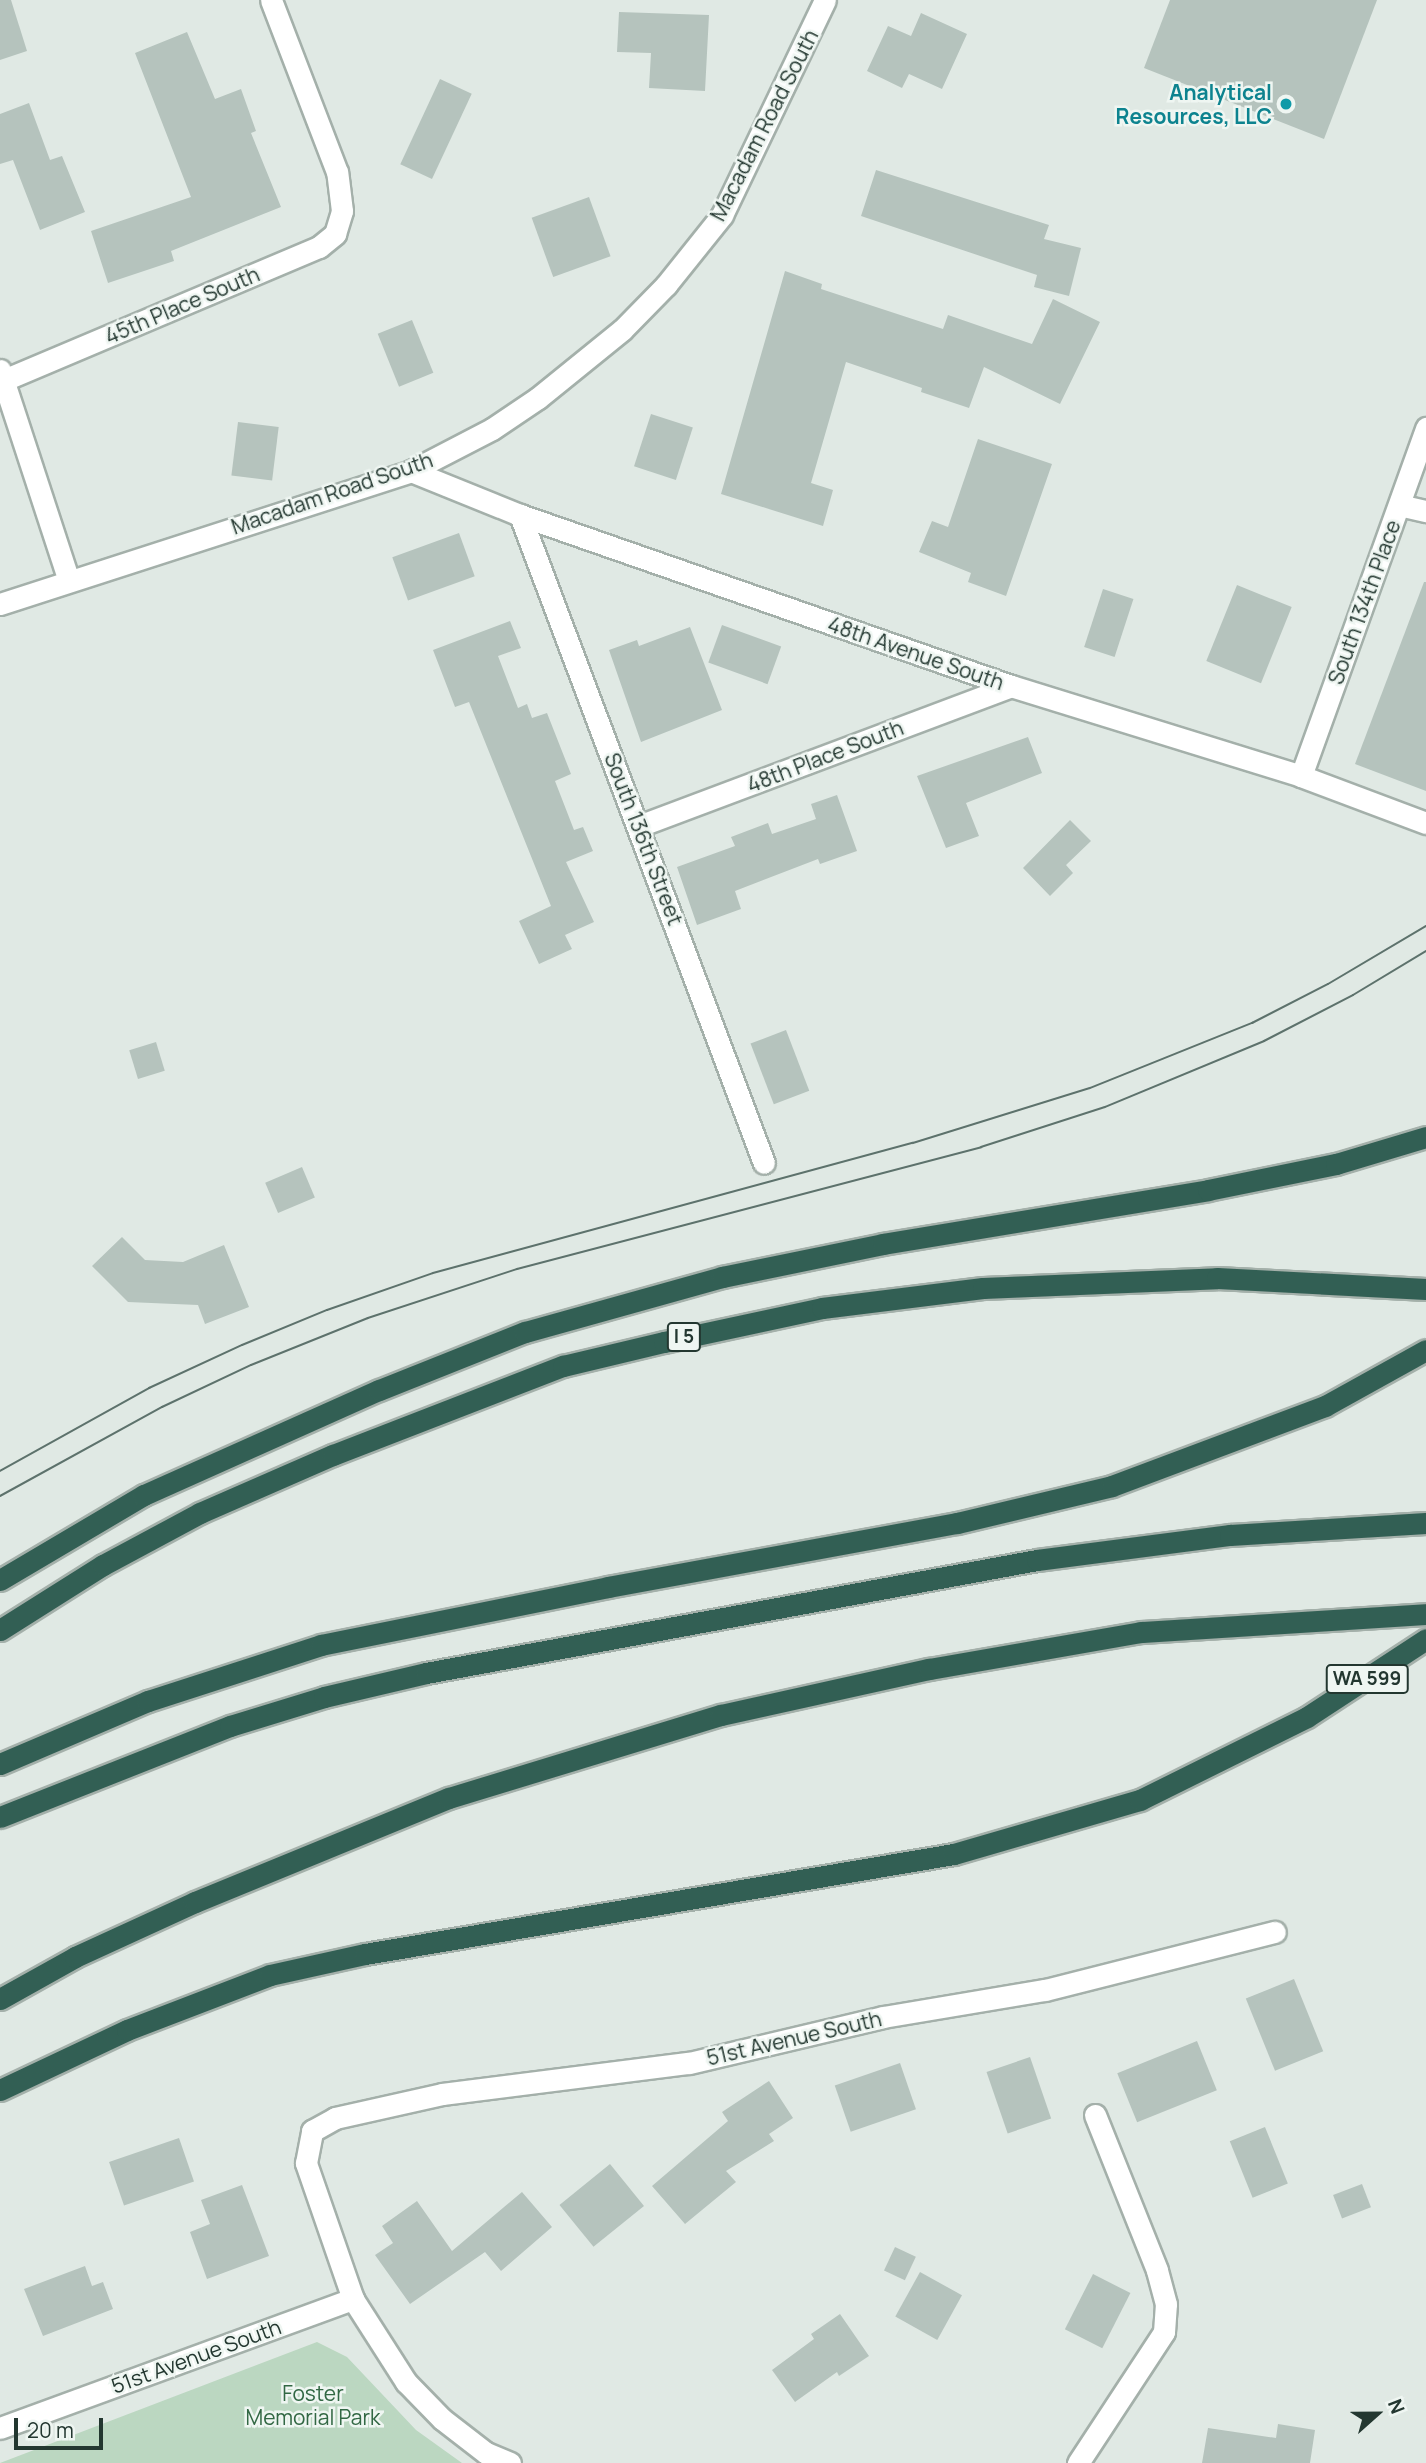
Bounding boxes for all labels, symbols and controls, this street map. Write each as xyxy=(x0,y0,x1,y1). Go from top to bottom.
street label: Macadam Road South xyxy=(705,25,823,225)
place label: Analytical Resources, LLC xyxy=(1116,79,1272,129)
marker: Analytical Resources, LLC xyxy=(1278,96,1294,112)
street label: 45th Place South xyxy=(101,261,263,349)
street label: Macadam Road South xyxy=(228,447,436,539)
street label: South 134th Place xyxy=(1323,516,1405,688)
street label: 48th Avenue South xyxy=(825,611,1007,695)
street label: 48th Place South xyxy=(743,715,907,797)
street label: South 136th Street xyxy=(600,749,688,929)
road number: I 5 xyxy=(666,1322,702,1352)
road number: WA 599 xyxy=(1325,1664,1409,1694)
street label: 51st Avenue South xyxy=(704,2006,884,2070)
street label: 51st Avenue South xyxy=(108,2314,284,2398)
north arrow xyxy=(1342,2379,1412,2449)
park label: Foster Memorial Park xyxy=(246,2380,380,2430)
text: N xyxy=(1382,2395,1411,2418)
scale bar xyxy=(18,2404,107,2448)
text: 20 m xyxy=(27,2416,74,2444)

